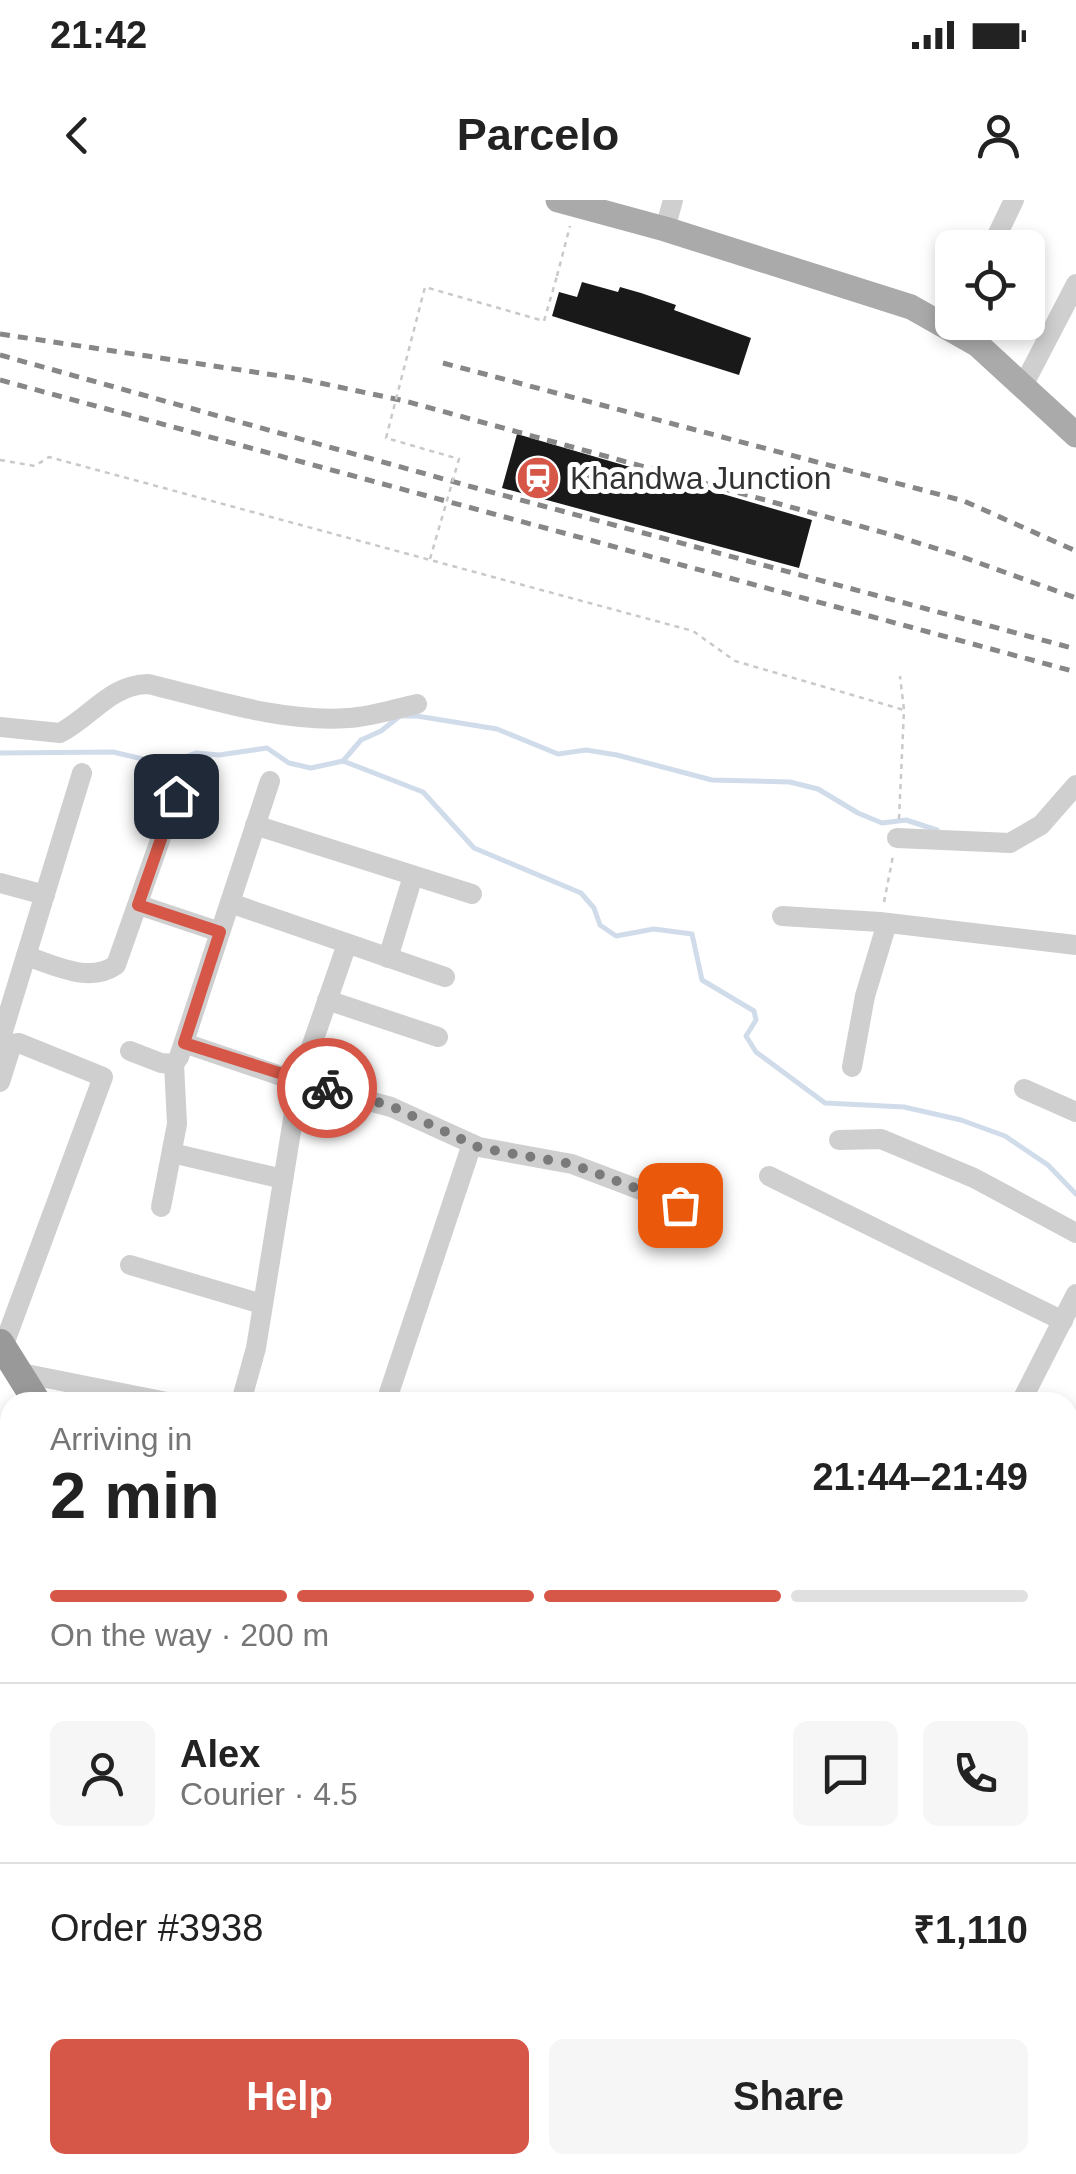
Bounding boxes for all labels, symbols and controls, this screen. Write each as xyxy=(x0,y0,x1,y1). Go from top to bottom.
text: 21:42 xyxy=(50,14,147,56)
icon: back xyxy=(50,108,105,163)
icon: person xyxy=(971,108,1026,163)
text: Parcelo xyxy=(457,109,619,160)
map controls xyxy=(935,230,1045,340)
button: locate xyxy=(935,230,1045,340)
station icon: Khandwa Junction xyxy=(515,455,561,501)
place label: Khandwa Junction xyxy=(570,460,832,496)
pin xyxy=(134,754,219,839)
icon: home xyxy=(149,769,204,824)
courier xyxy=(277,1038,377,1138)
icon: bike xyxy=(300,1061,355,1116)
pin xyxy=(638,1163,723,1248)
icon: bag xyxy=(653,1178,708,1233)
text: Arriving in xyxy=(50,1421,192,1457)
text: 21:44–21:49 xyxy=(812,1456,1028,1498)
text: 2 min xyxy=(50,1459,220,1532)
text: On the way · 200 m xyxy=(50,1617,329,1653)
button: person xyxy=(50,1721,155,1826)
button: chat xyxy=(793,1721,898,1826)
button: phone xyxy=(923,1721,1028,1826)
text: Alex xyxy=(180,1733,260,1775)
text: Courier · 4.5 xyxy=(180,1776,358,1812)
text: Order #3938 xyxy=(50,1907,263,1949)
text: ₹1,110 xyxy=(913,1909,1028,1951)
button: Help xyxy=(50,2039,529,2154)
button: Share xyxy=(549,2039,1028,2154)

